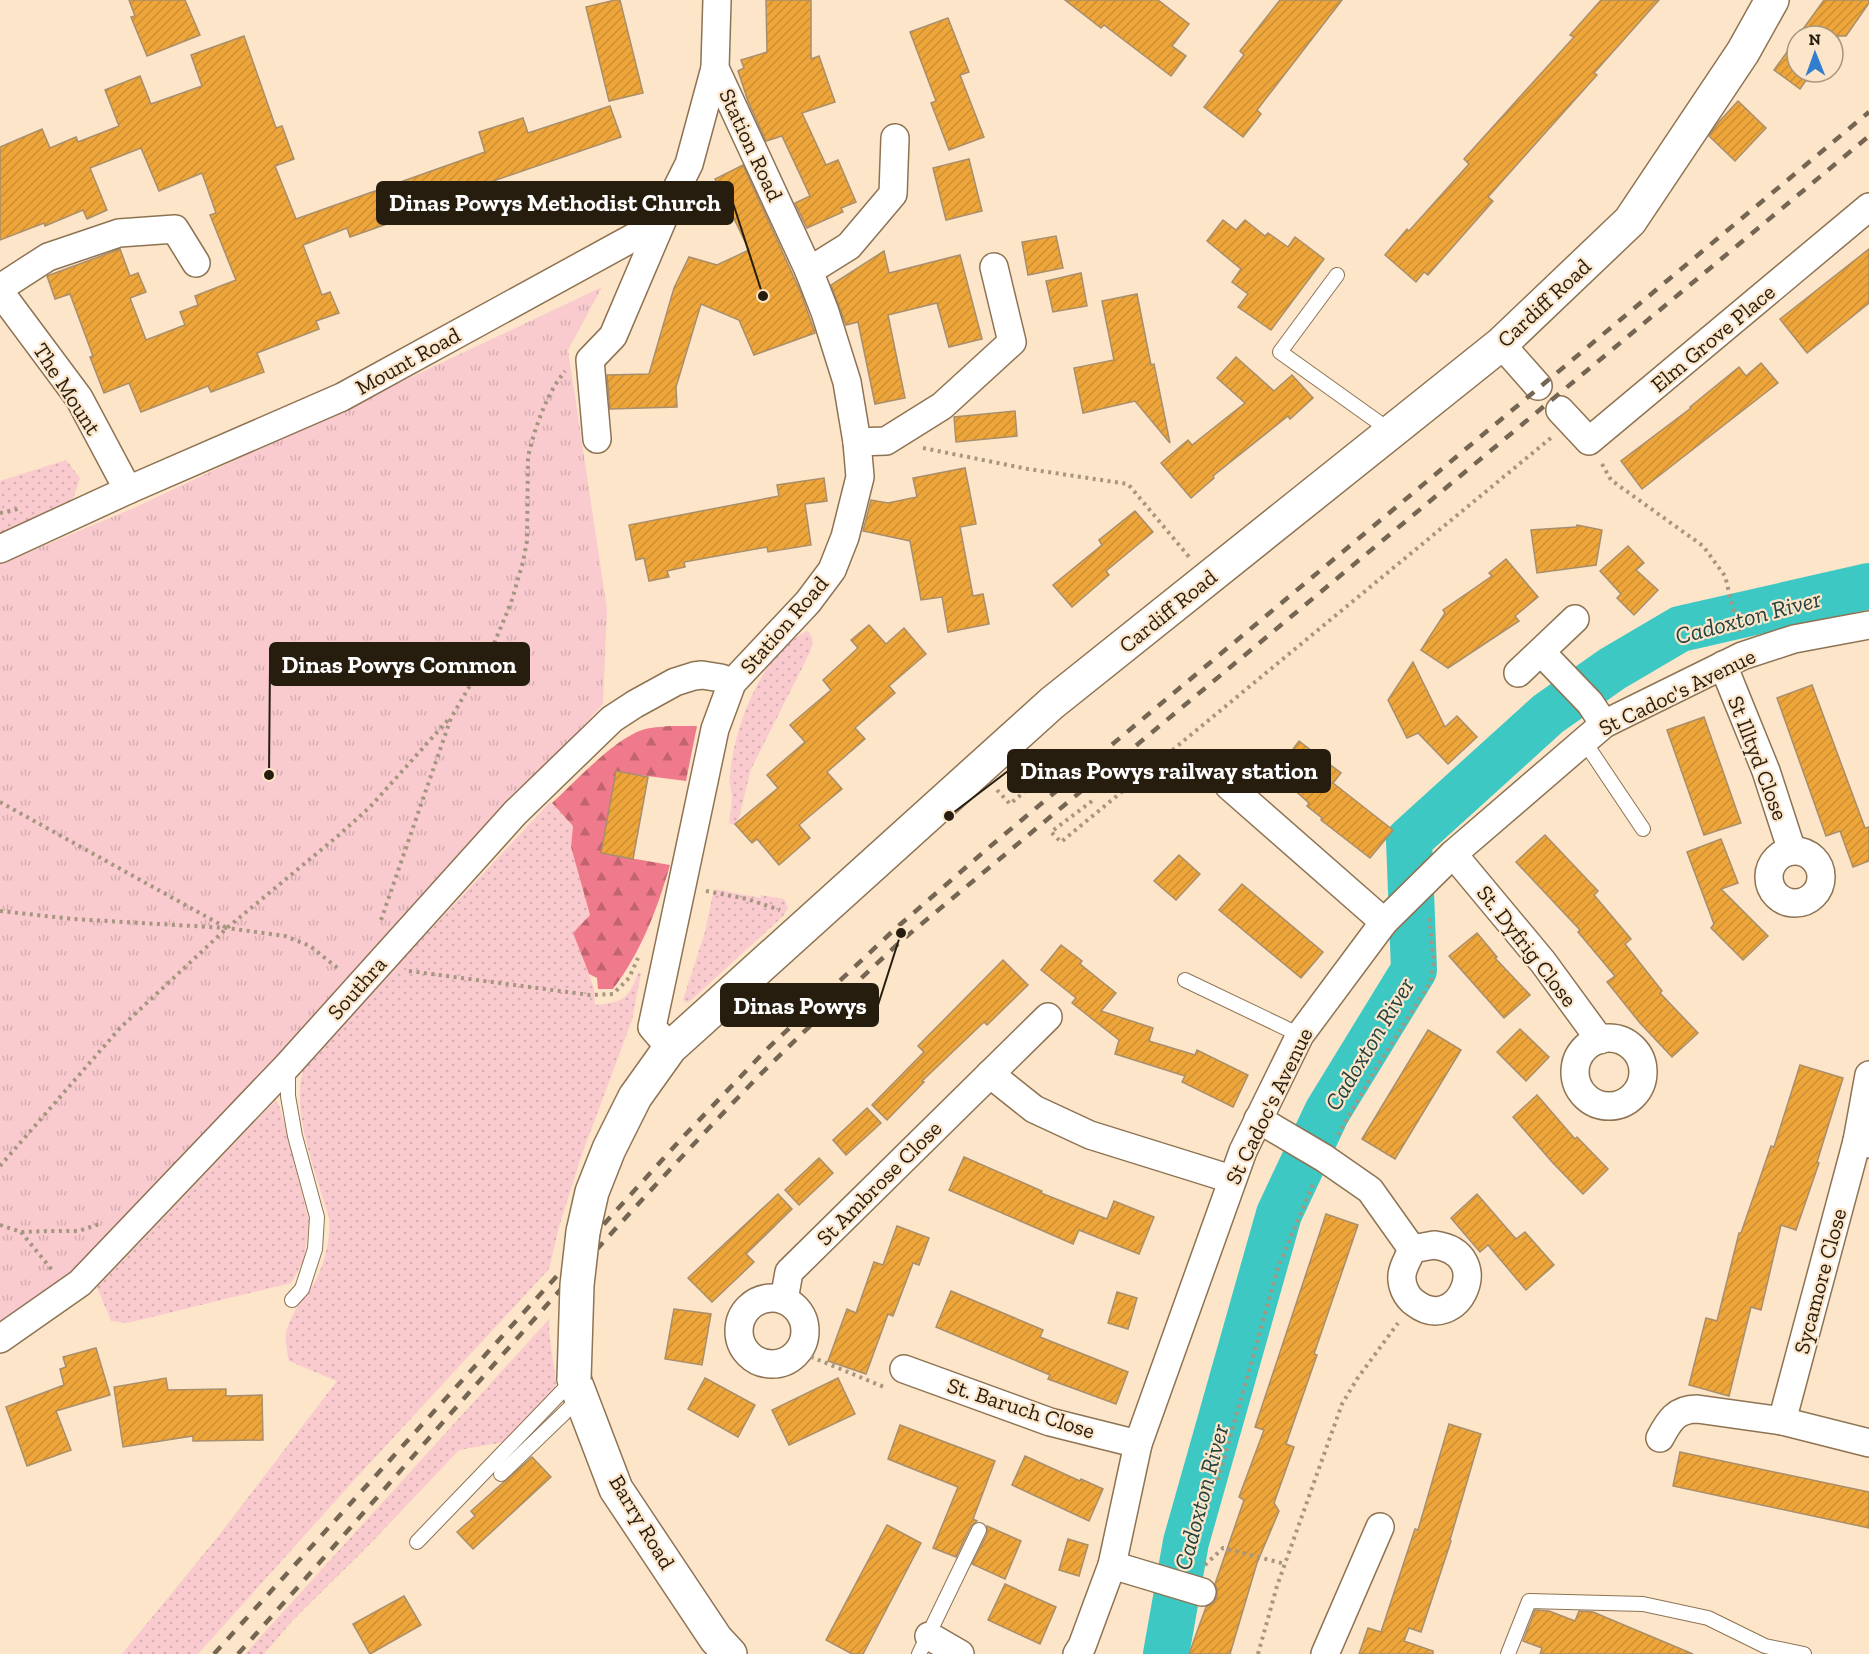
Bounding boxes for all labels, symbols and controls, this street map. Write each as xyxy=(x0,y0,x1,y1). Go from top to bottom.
north arrow xyxy=(1785,24,1845,84)
text: N xyxy=(1808,30,1821,49)
street label: Station Road xyxy=(713,84,789,206)
callout: Dinas Powys Methodist Church xyxy=(377,182,733,224)
text: Dinas Powys Methodist Church xyxy=(389,188,721,217)
street label: Cardiff Road xyxy=(1492,253,1596,353)
street label: Elm Grove Place xyxy=(1645,278,1781,398)
street label: Mount Road xyxy=(351,321,465,401)
street label: The Mount xyxy=(27,338,107,441)
street label: Cardiff Road xyxy=(1114,563,1222,659)
street label: Station Road xyxy=(734,570,834,680)
water label: Cadoxton River xyxy=(1672,583,1825,650)
street label: St Cadoc's Avenue xyxy=(1594,642,1760,742)
callout: Dinas Powys Common xyxy=(270,643,529,685)
text: Dinas Powys Common xyxy=(282,650,516,679)
street label: St Illtyd Close xyxy=(1722,692,1794,824)
callout: Dinas Powys railway station xyxy=(1008,750,1330,792)
text: Dinas Powys railway station xyxy=(1020,756,1318,785)
street label: St. Dyfrig Close xyxy=(1471,880,1583,1012)
street label: Southra xyxy=(322,951,393,1025)
water label: Cadoxton River xyxy=(1318,972,1420,1116)
callout: Dinas Powys xyxy=(721,984,878,1026)
text: Dinas Powys xyxy=(733,991,867,1020)
street label: St Cadoc's Avenue xyxy=(1219,1023,1319,1189)
street label: St Ambrose Close xyxy=(811,1115,947,1251)
street label: Sycamore Close xyxy=(1788,1205,1852,1357)
street label: St. Baruch Close xyxy=(944,1371,1098,1445)
water label: Cadoxton River xyxy=(1168,1420,1235,1573)
street label: Barry Road xyxy=(603,1470,681,1574)

